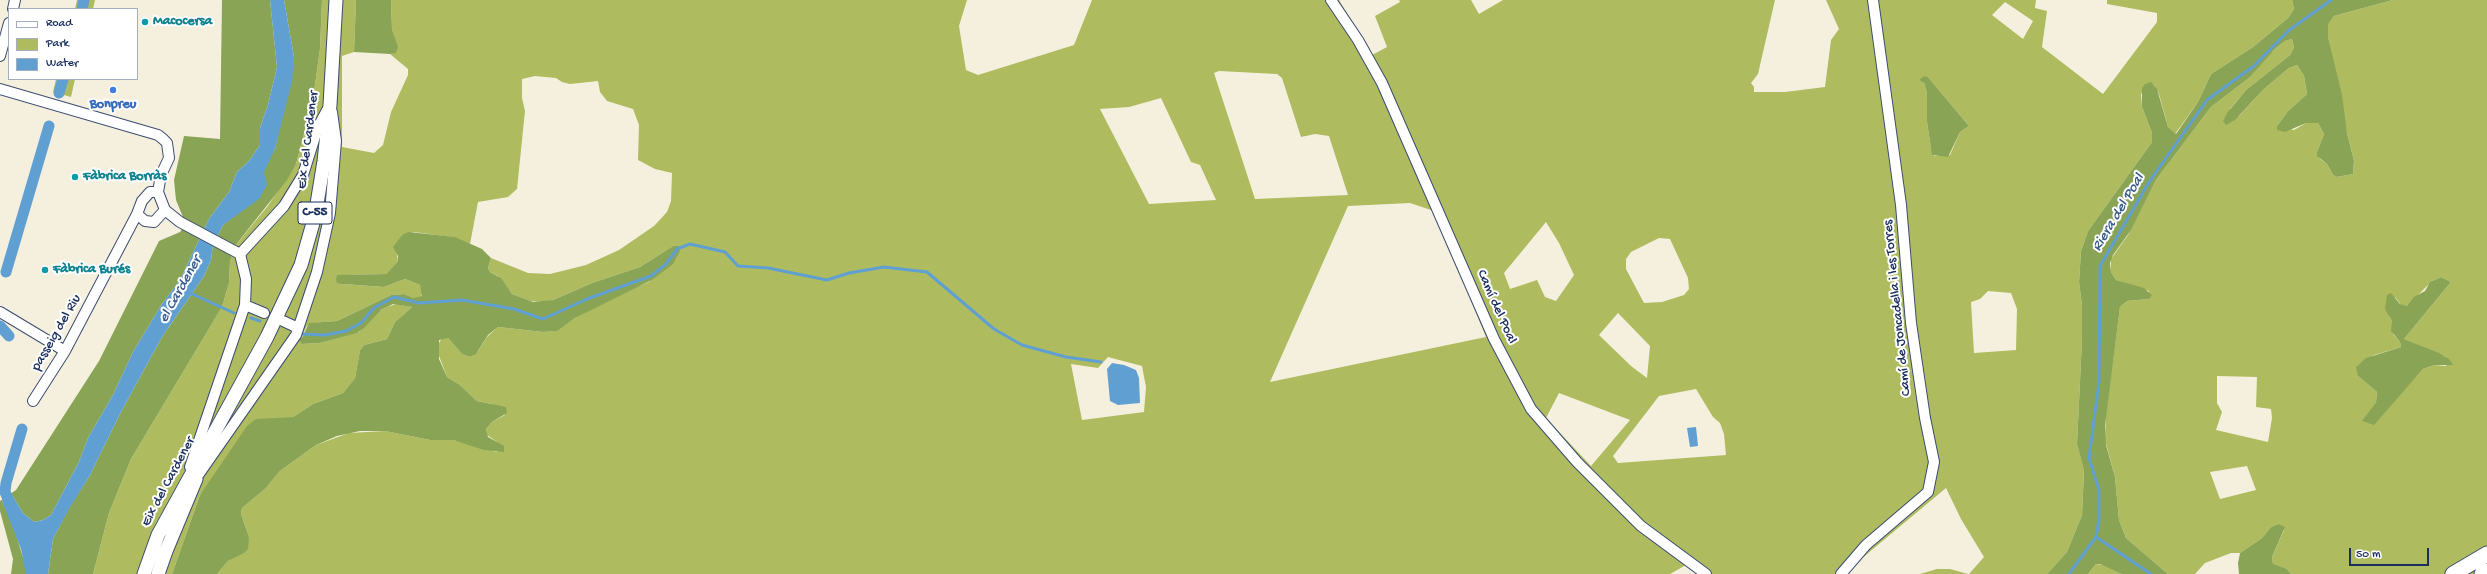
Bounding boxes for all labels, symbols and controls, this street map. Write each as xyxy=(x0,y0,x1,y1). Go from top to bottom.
legend xyxy=(8,8,138,80)
place label: Macocersa xyxy=(153,14,212,30)
text: Road xyxy=(46,17,72,31)
marker: Macocersa xyxy=(140,17,150,27)
text: Park xyxy=(46,37,69,51)
text: Water xyxy=(46,57,78,71)
marker: Bonpreu xyxy=(108,85,118,95)
street label: Eix del Cardener xyxy=(295,90,323,190)
place label: Bonpreu xyxy=(90,97,136,113)
place label: Fàbrica Borràs xyxy=(83,169,166,185)
water label: Riera del Poal xyxy=(2089,171,2149,255)
marker: Fàbrica Borràs xyxy=(70,172,80,182)
road number: C-55 xyxy=(298,202,332,224)
street label: Camí de Joncadella i les Torres xyxy=(1880,219,1916,397)
water label: el Cardener xyxy=(155,254,207,326)
place label: Fàbrica Burés xyxy=(53,262,130,278)
marker: Fàbrica Burés xyxy=(40,265,50,275)
street label: Camí del Poal xyxy=(1472,267,1520,347)
street label: passeig del Riu xyxy=(28,292,86,374)
street label: Eix del Cardener xyxy=(138,434,200,530)
scale bar xyxy=(2351,540,2431,566)
text: 50 m xyxy=(2356,548,2381,562)

